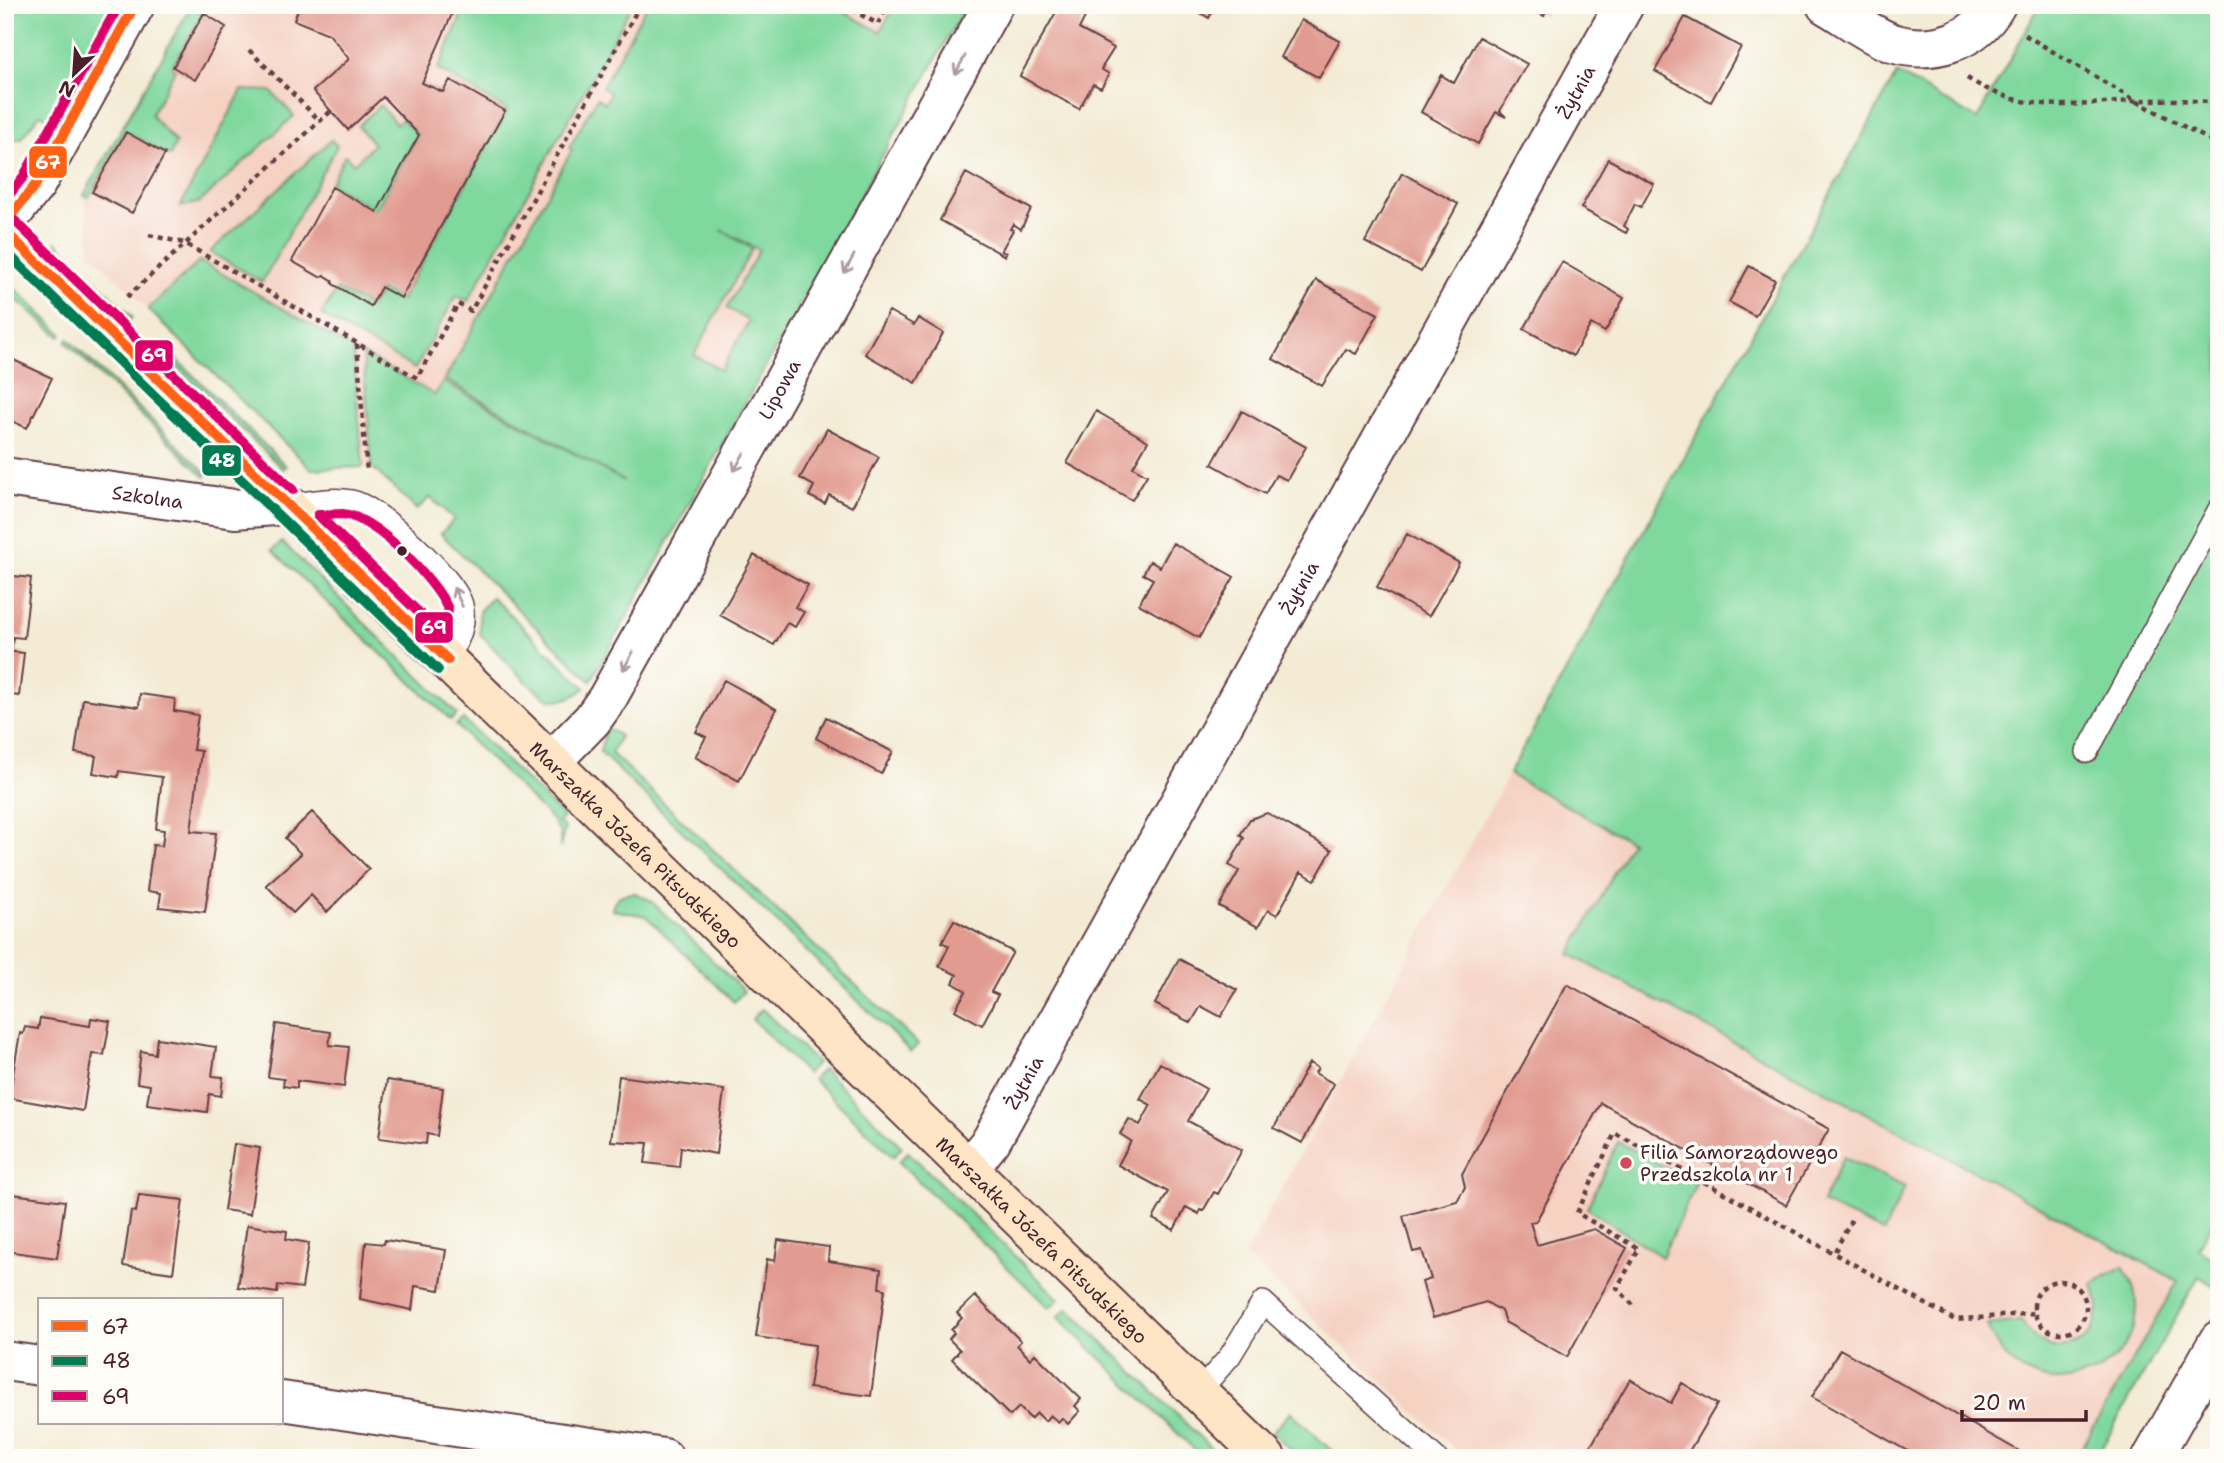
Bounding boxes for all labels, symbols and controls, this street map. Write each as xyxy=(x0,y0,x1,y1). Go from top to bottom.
north arrow xyxy=(38,38,108,108)
one-way arrow xyxy=(953,54,966,75)
street label: Żytnia xyxy=(1551,60,1601,123)
text: N xyxy=(55,74,79,103)
line badge: 67 xyxy=(28,145,68,179)
text: 67 xyxy=(35,150,61,175)
one-way arrow xyxy=(842,253,856,273)
line badge: 69 xyxy=(134,339,174,372)
text: 69 xyxy=(141,343,167,368)
street label: Lipowa xyxy=(753,354,806,424)
line badge: 48 xyxy=(201,444,242,477)
text: 48 xyxy=(209,448,235,473)
one-way arrow xyxy=(732,452,746,472)
street label: Szkolna xyxy=(110,480,185,514)
unlabelled marker xyxy=(395,544,409,558)
street label: Żytnia xyxy=(1274,556,1324,619)
one-way arrow xyxy=(451,586,464,607)
line badge: 69 xyxy=(414,611,454,644)
text: 69 xyxy=(421,615,447,640)
one-way arrow xyxy=(621,650,634,671)
street label: Marszałka Józefa Piłsudskiego xyxy=(524,736,747,953)
street label: Żytnia xyxy=(999,1051,1049,1114)
street label: Marszałka Józefa Piłsudskiego xyxy=(931,1131,1153,1349)
place label: Filia Samorządowego Przedszkola nr 1 xyxy=(1640,1140,1838,1187)
marker: Filia Samorządowego Przedszkola nr 1 xyxy=(1618,1155,1634,1171)
legend xyxy=(38,1298,284,1424)
text: 67 xyxy=(102,1313,129,1341)
text: 48 xyxy=(102,1347,131,1375)
scale bar xyxy=(1962,1379,2086,1423)
text: 69 xyxy=(102,1383,130,1411)
text: 20 m xyxy=(1972,1389,2026,1417)

